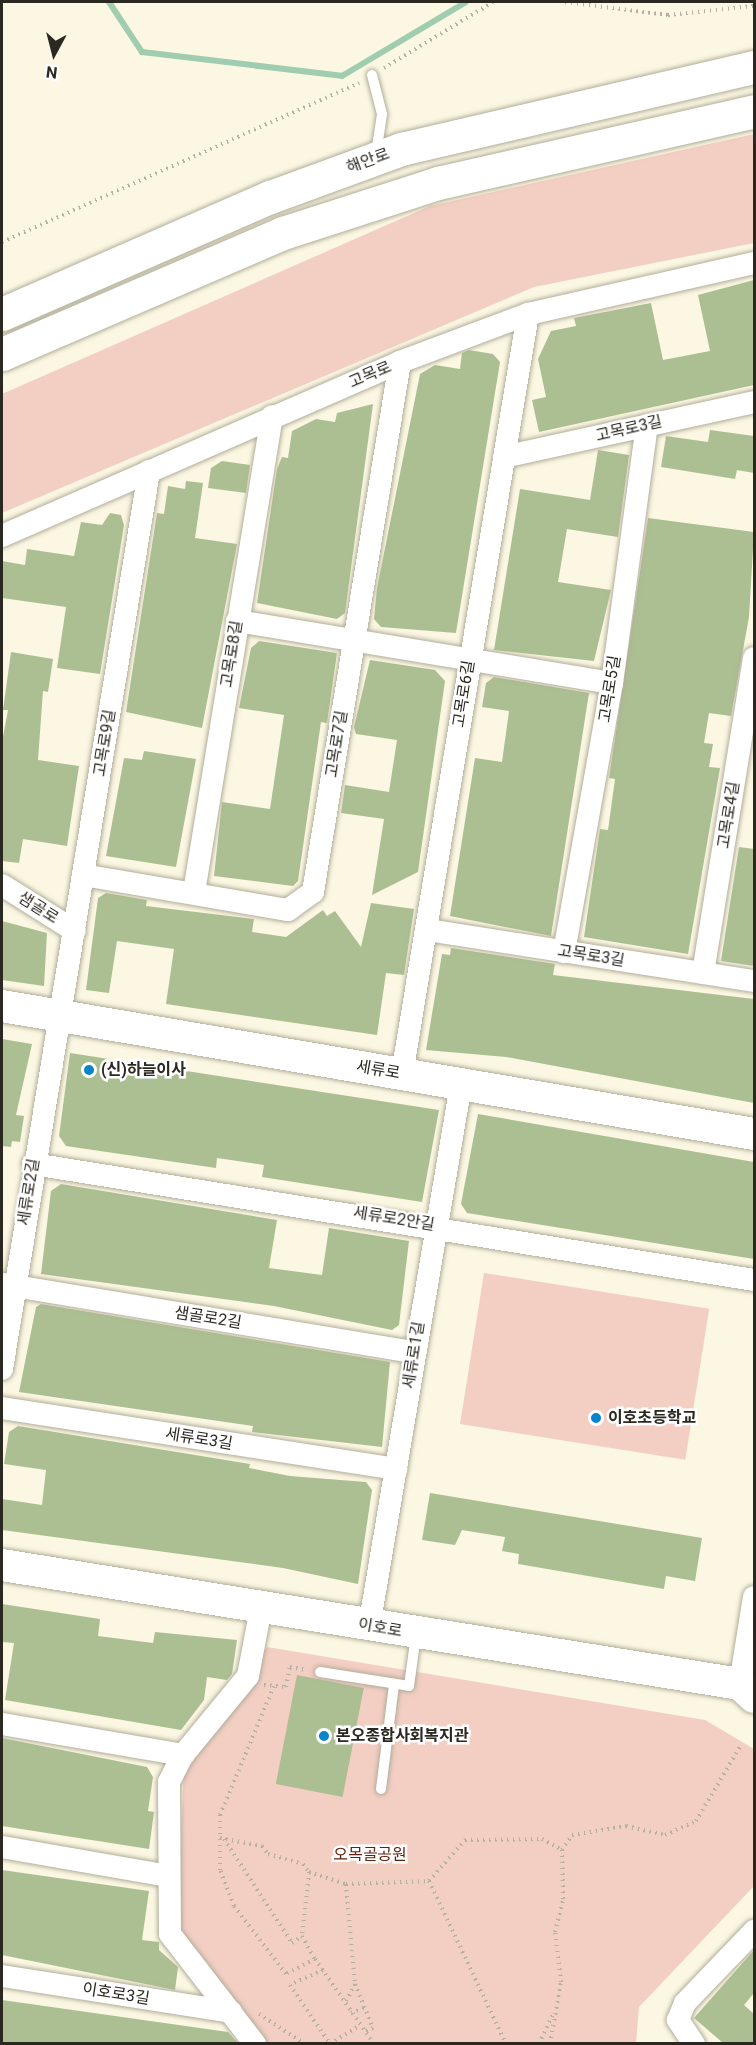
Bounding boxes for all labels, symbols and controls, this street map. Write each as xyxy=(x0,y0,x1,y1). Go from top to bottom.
north arrow xyxy=(24,24,84,84)
text: N xyxy=(45,62,59,82)
street label: 해안로 xyxy=(344,144,392,178)
street label: 고목로 xyxy=(346,358,394,392)
street label: 고목로3길 xyxy=(594,412,664,446)
street label: 고목로8길 xyxy=(217,619,247,689)
street label: 고목로5길 xyxy=(595,654,625,724)
street label: 고목로6길 xyxy=(449,659,479,729)
street label: 고목로9길 xyxy=(90,708,120,778)
street label: 고목로7길 xyxy=(322,709,352,779)
street label: 고목로4길 xyxy=(714,780,744,850)
street label: 샘골로 xyxy=(14,888,62,928)
street label: 고목로3길 xyxy=(556,941,626,971)
street label: 세류로 xyxy=(355,1057,401,1083)
place label: (신)하늘이사 xyxy=(101,1060,186,1080)
marker: (신)하늘이사 xyxy=(82,1063,96,1077)
street label: 세류로2길 xyxy=(14,1157,44,1227)
street label: 세류로2안길 xyxy=(352,1203,436,1235)
street label: 샘골로2길 xyxy=(173,1303,243,1333)
street label: 세류로1길 xyxy=(399,1320,429,1390)
place label: 이호초등학교 xyxy=(608,1408,696,1428)
marker: 이호초등학교 xyxy=(589,1411,603,1425)
street label: 세류로3길 xyxy=(164,1424,234,1454)
street label: 이호로 xyxy=(357,1615,403,1641)
place label: 본오종합사회복지관 xyxy=(336,1726,468,1746)
marker: 본오종합사회복지관 xyxy=(317,1729,331,1743)
park label: 오목골공원 xyxy=(333,1845,407,1865)
street label: 이호로3길 xyxy=(81,1979,151,2009)

